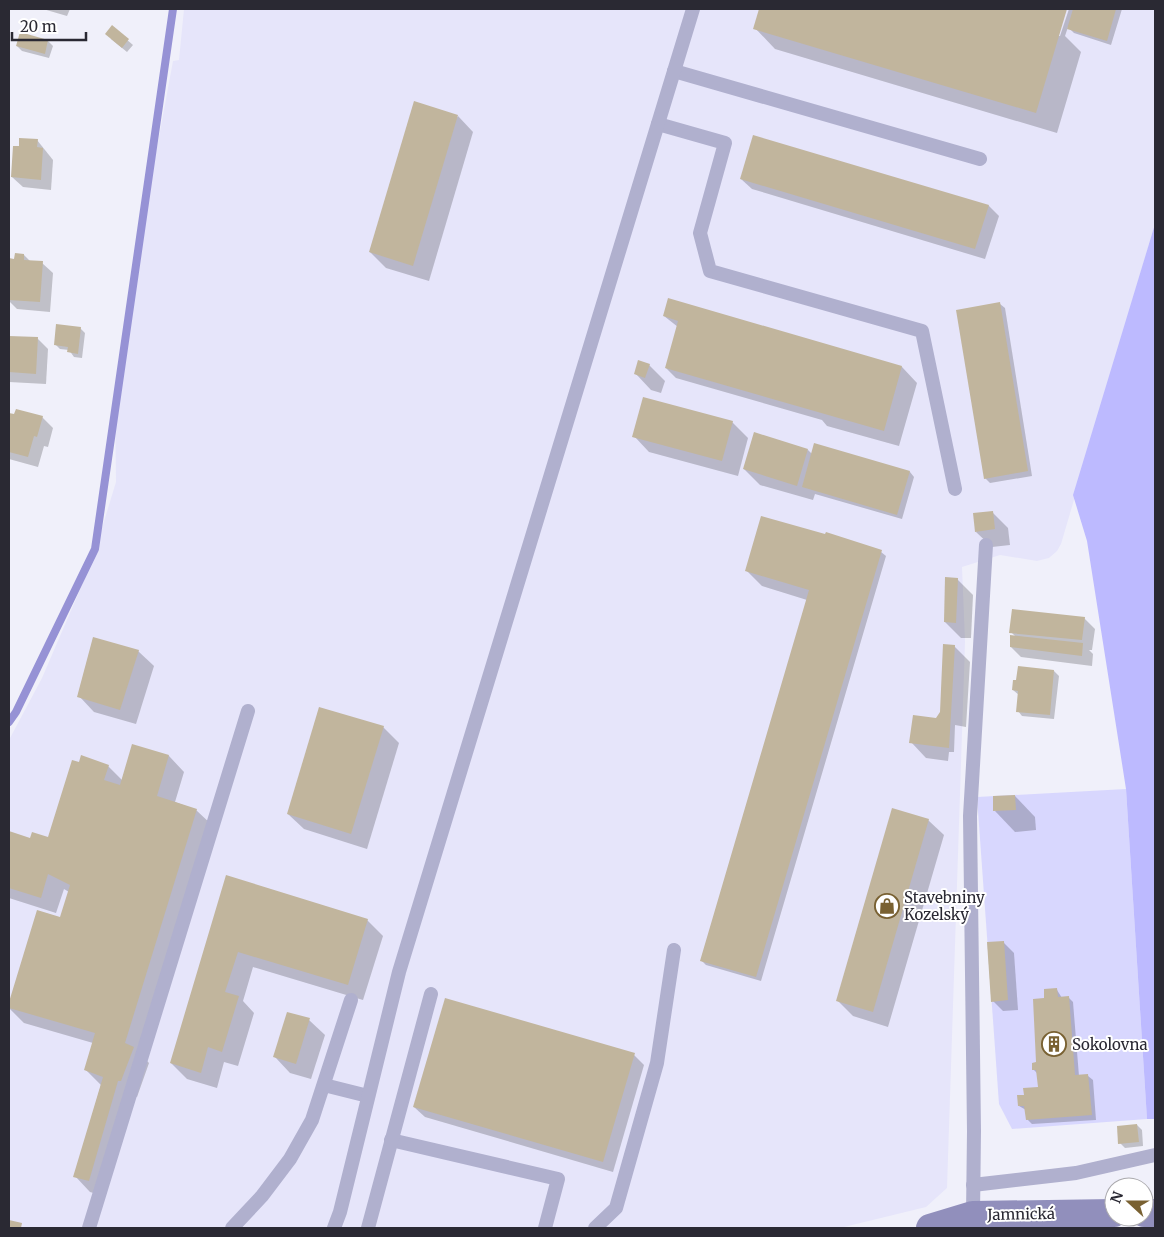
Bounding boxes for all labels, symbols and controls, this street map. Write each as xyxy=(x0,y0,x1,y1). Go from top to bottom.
scale bar xyxy=(12,10,86,42)
text: 20 m xyxy=(20,17,57,36)
place label: Stavebniny Kozelský xyxy=(904,888,985,924)
shop icon: Stavebniny Kozelský xyxy=(874,893,900,919)
building icon: Sokolovna xyxy=(1041,1031,1067,1057)
place label: Sokolovna xyxy=(1072,1035,1147,1054)
north arrow xyxy=(1104,1177,1154,1227)
text: N xyxy=(1106,1189,1127,1206)
street label: Jamnická xyxy=(986,1204,1055,1224)

